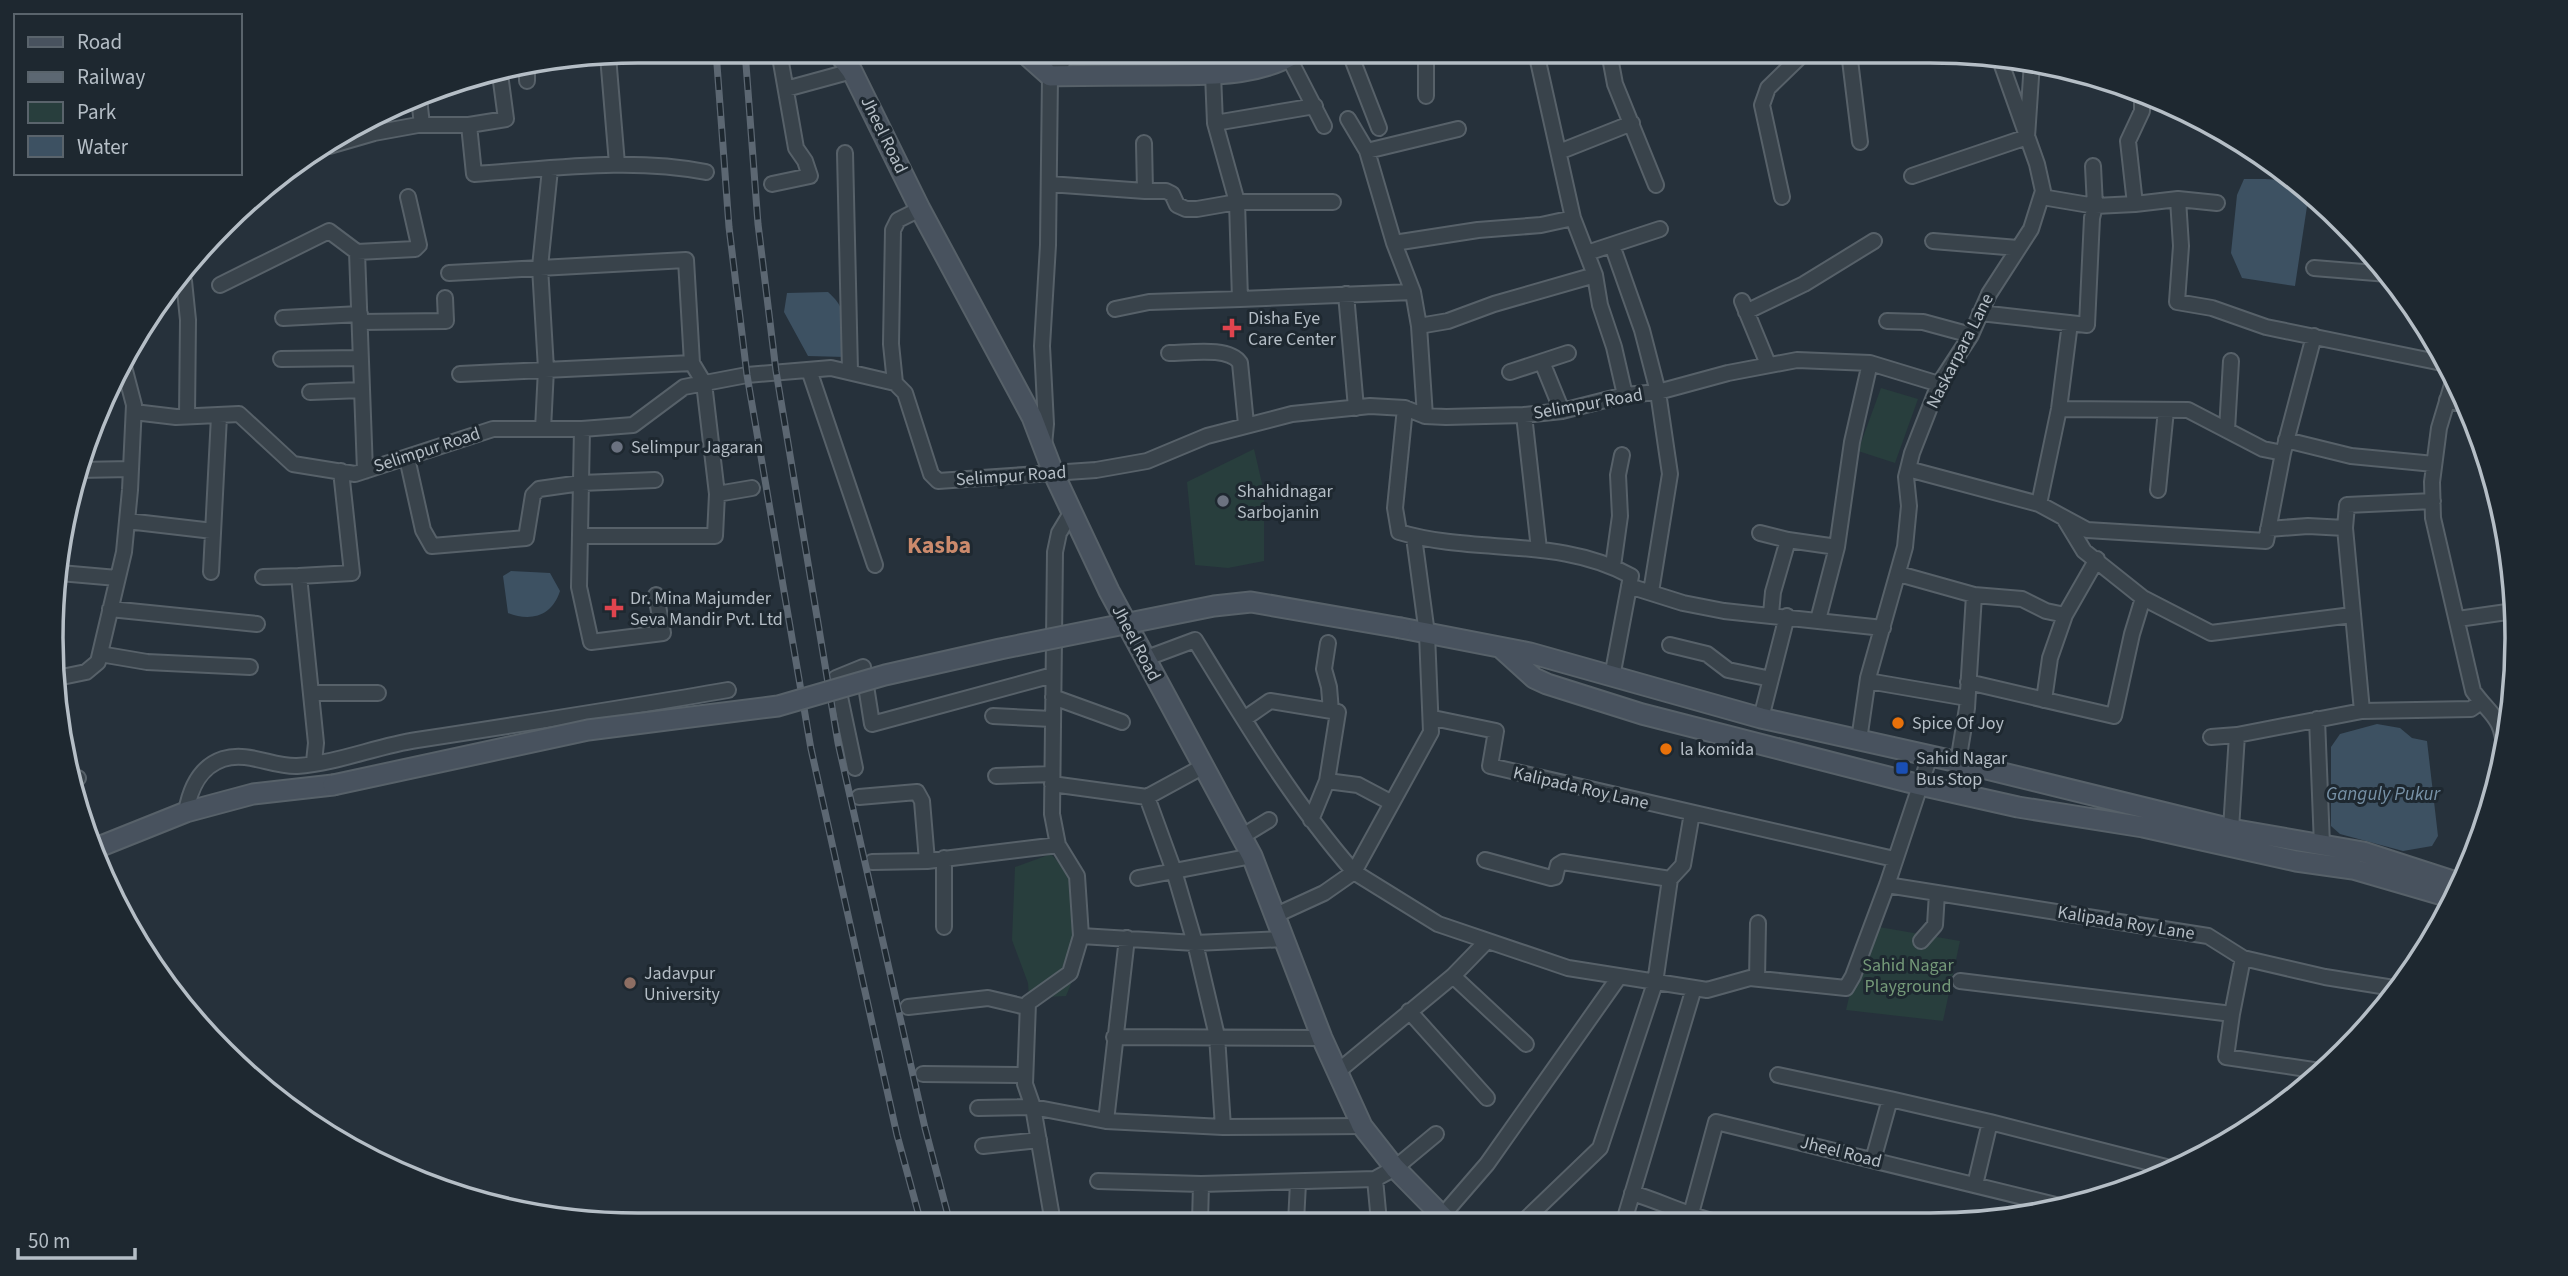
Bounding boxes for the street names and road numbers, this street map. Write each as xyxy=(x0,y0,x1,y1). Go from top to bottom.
street label: Jheel Road xyxy=(855,92,913,178)
street label: Naskarpara Lane xyxy=(1920,289,2000,413)
street label: Selimpur Road xyxy=(1531,382,1645,426)
street label: Selimpur Road xyxy=(370,421,484,479)
street label: Selimpur Road xyxy=(955,460,1067,492)
street label: Jheel Road xyxy=(1105,600,1167,686)
street label: Kalipada Roy Lane xyxy=(1511,760,1651,816)
street label: Kalipada Roy Lane xyxy=(2056,900,2196,946)
street label: Jheel Road xyxy=(1798,1130,1884,1174)

